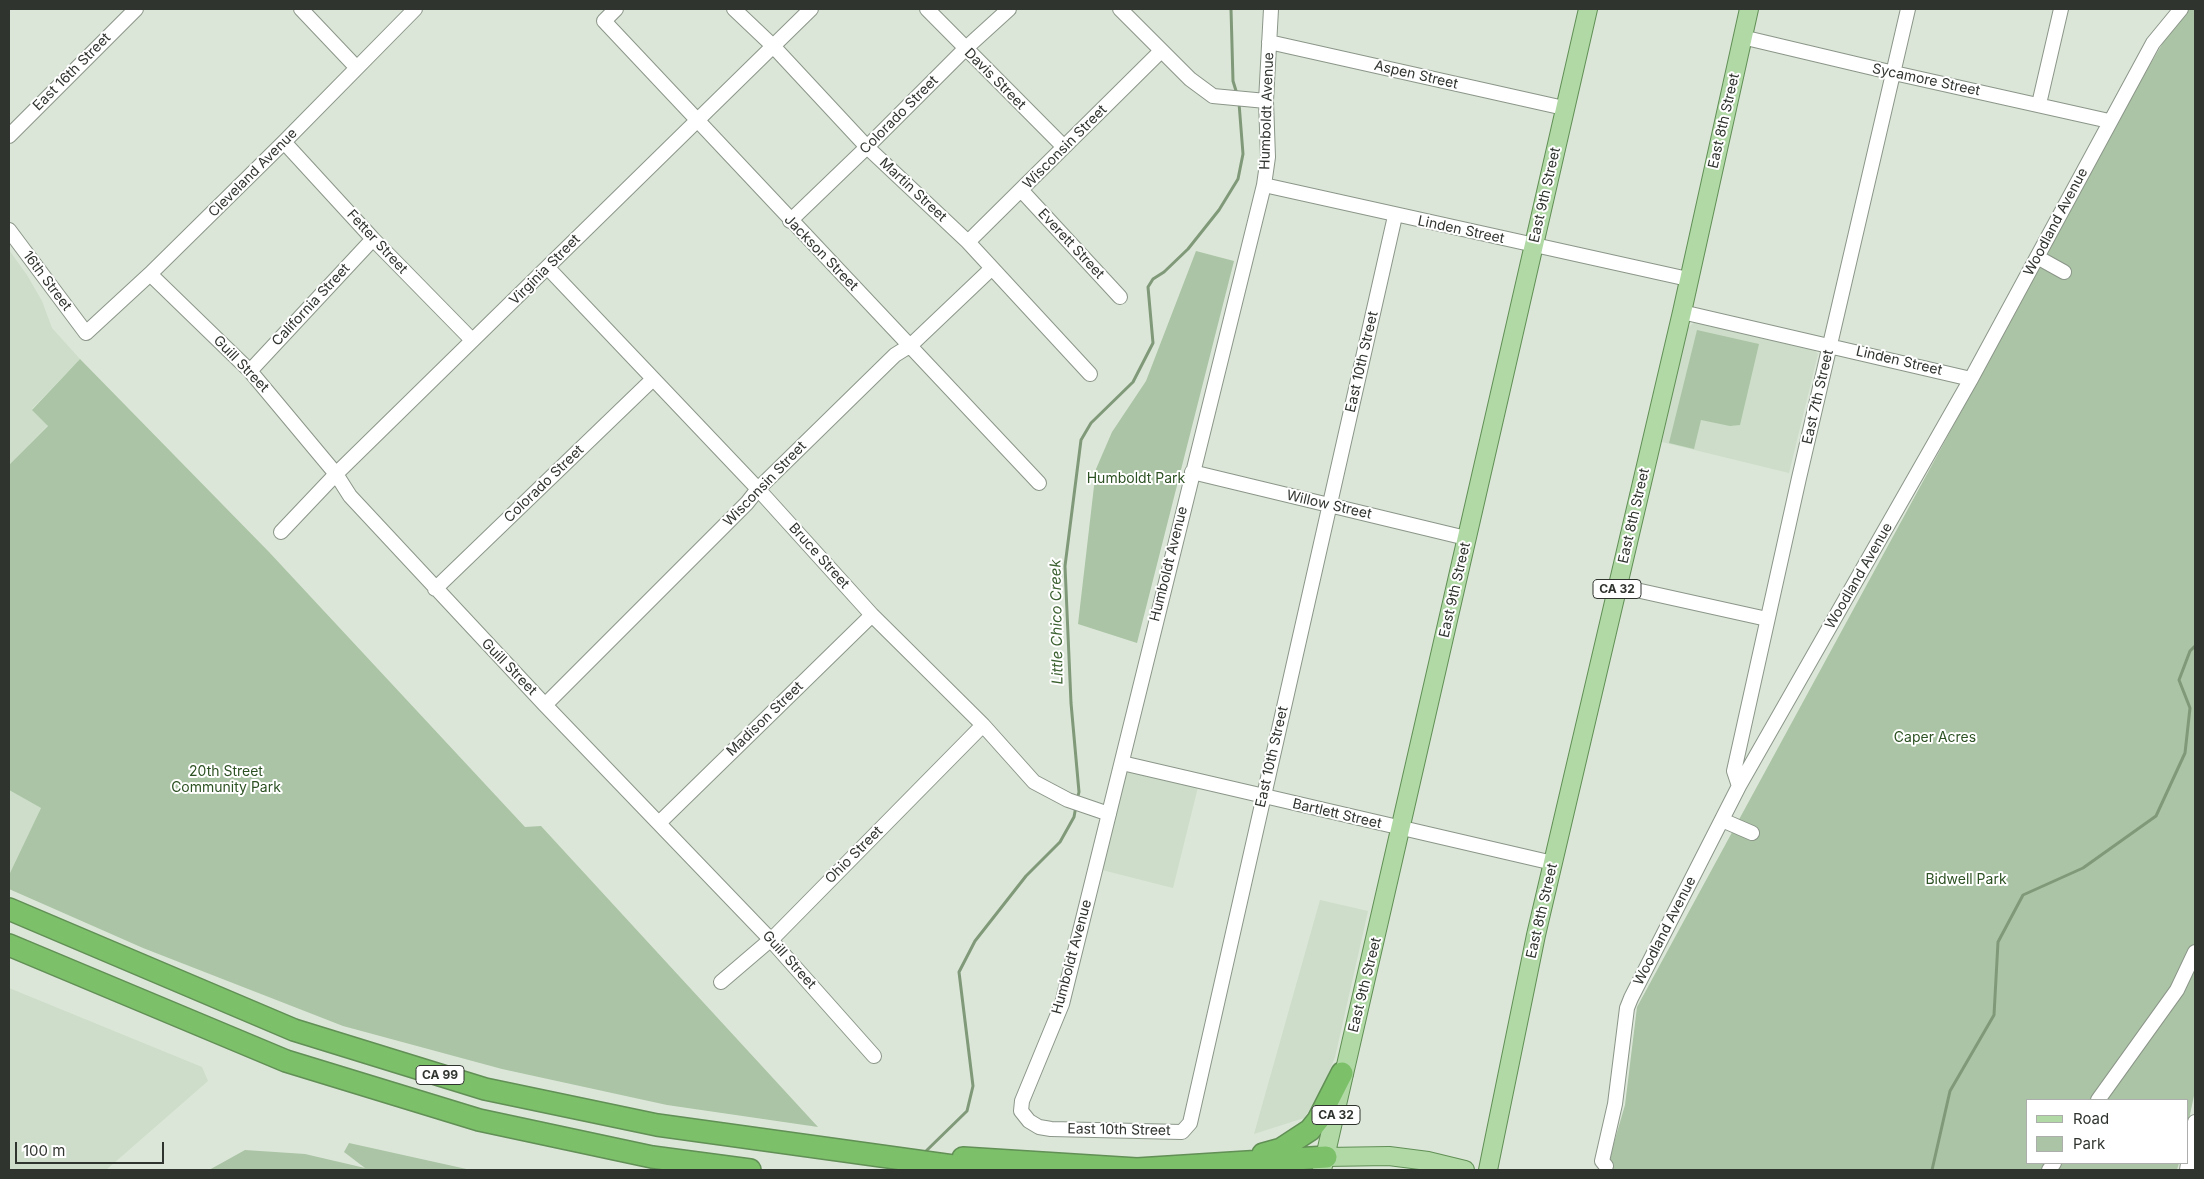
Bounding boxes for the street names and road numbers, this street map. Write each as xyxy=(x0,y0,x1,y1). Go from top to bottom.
street label: East 16th Street xyxy=(30,30,114,114)
street label: Davis Street xyxy=(961,45,1029,113)
street label: Humboldt Avenue xyxy=(1257,52,1277,170)
street label: Aspen Street xyxy=(1372,57,1460,93)
street label: Sycamore Street xyxy=(1871,60,1981,100)
street label: Colorado Street xyxy=(856,72,942,158)
street label: East 8th Street xyxy=(1705,72,1743,170)
street label: Wisconsin Street xyxy=(1020,102,1110,192)
street label: Cleveland Avenue xyxy=(205,125,301,221)
street label: East 9th Street xyxy=(1526,146,1564,244)
street label: Martin Street xyxy=(876,155,950,225)
street label: Woodland Avenue xyxy=(2020,165,2092,279)
street label: Everett Street xyxy=(1034,205,1108,283)
street label: Fetter Street xyxy=(343,206,411,278)
street label: Jackson Street xyxy=(781,212,861,294)
street label: Linden Street xyxy=(1416,213,1506,247)
street label: Virginia Street xyxy=(506,231,584,309)
street label: 16th Street xyxy=(19,248,75,314)
street label: California Street xyxy=(269,260,353,350)
street label: East 10th Street xyxy=(1342,310,1382,414)
street label: Guill Street xyxy=(210,332,272,396)
street label: Linden Street xyxy=(1854,343,1944,379)
street label: East 7th Street xyxy=(1799,348,1837,446)
street label: Wisconsin Street xyxy=(720,438,810,530)
street label: Colorado Street xyxy=(501,442,587,526)
street label: East 8th Street xyxy=(1615,467,1653,565)
street label: Willow Street xyxy=(1285,487,1373,523)
street label: Humboldt Avenue xyxy=(1147,505,1191,623)
street label: Bruce Street xyxy=(785,520,853,592)
street label: Woodland Avenue xyxy=(1822,520,1896,632)
street label: East 9th Street xyxy=(1436,541,1474,639)
road number: CA 32 xyxy=(1593,580,1641,598)
street label: Guill Street xyxy=(478,635,540,699)
street label: Madison Street xyxy=(723,678,807,760)
street label: East 10th Street xyxy=(1252,705,1292,809)
street label: Bartlett Street xyxy=(1291,796,1383,832)
street label: Ohio Street xyxy=(822,823,886,887)
street label: East 8th Street xyxy=(1523,862,1561,960)
street label: Woodland Avenue xyxy=(1630,874,1700,988)
street label: Humboldt Avenue xyxy=(1049,898,1095,1016)
street label: Guill Street xyxy=(759,928,819,992)
street label: East 9th Street xyxy=(1345,936,1385,1034)
road number: CA 99 xyxy=(416,1066,464,1084)
road number: CA 32 xyxy=(1312,1106,1360,1124)
street label: East 10th Street xyxy=(1067,1121,1171,1139)

